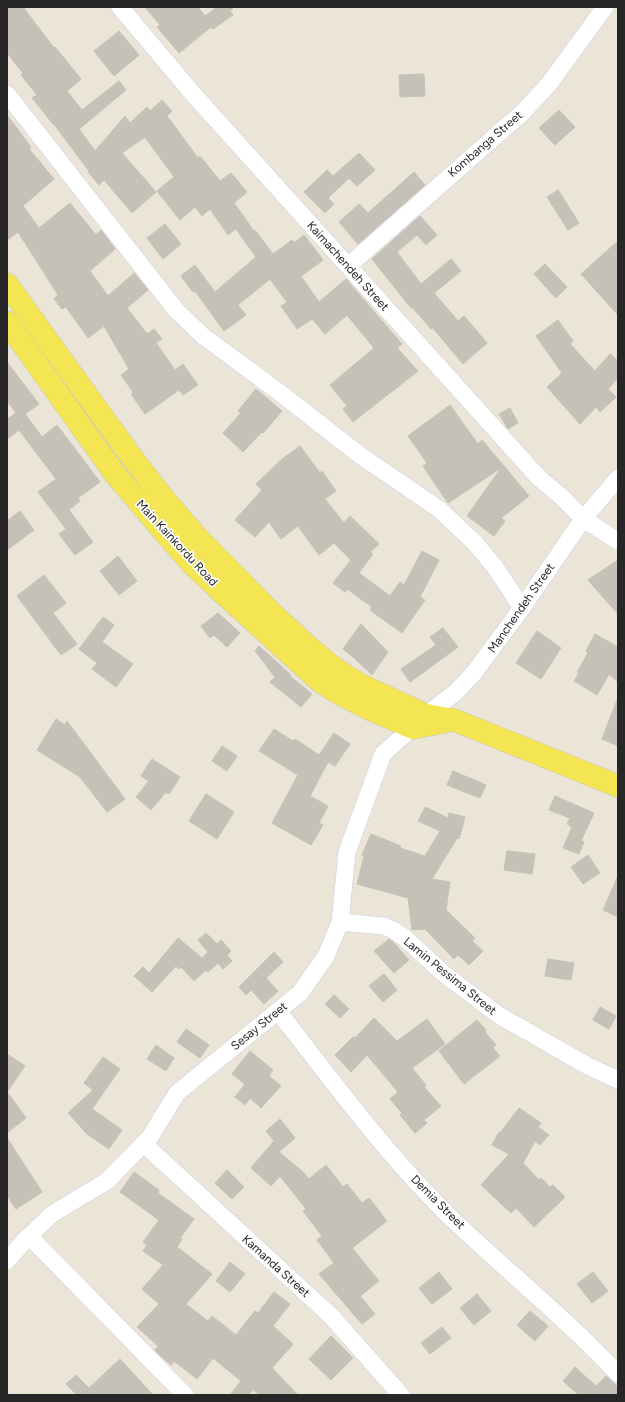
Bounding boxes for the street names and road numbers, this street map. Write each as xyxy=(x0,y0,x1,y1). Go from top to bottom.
street label: Kombanga Street xyxy=(445,108,525,180)
street label: Kaimachendeh Street xyxy=(304,218,392,314)
street label: Main Kainkordu Road xyxy=(133,497,221,589)
street label: Manchendeh Street xyxy=(485,560,557,656)
street label: Lamin Pessima Street xyxy=(401,934,500,1018)
street label: Sesay Street xyxy=(228,999,290,1053)
street label: Demia Street xyxy=(408,1172,468,1232)
street label: Kamanda Street xyxy=(239,1232,313,1300)

